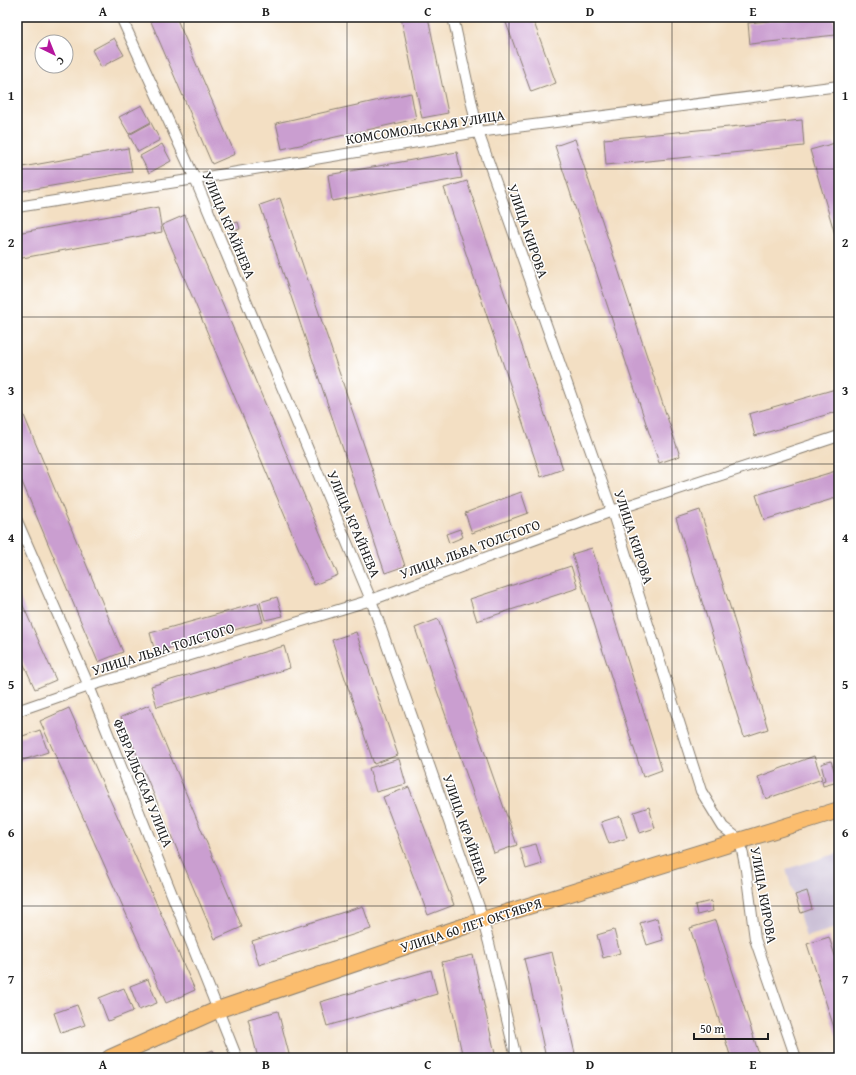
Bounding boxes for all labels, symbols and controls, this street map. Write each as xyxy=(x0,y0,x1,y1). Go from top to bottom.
text: A xyxy=(99,2,108,21)
text: B xyxy=(262,2,270,21)
text: C xyxy=(424,2,432,21)
text: D xyxy=(586,2,594,21)
text: E xyxy=(750,2,757,21)
north arrow xyxy=(34,34,74,74)
text: С xyxy=(53,53,69,69)
text: 1 xyxy=(8,86,14,105)
text: 1 xyxy=(842,86,848,105)
street label: КОМСОМОЛЬСКАЯ УЛИЦА xyxy=(344,104,506,149)
street label: УЛИЦА КРАЙНЕВА xyxy=(197,168,261,282)
street label: УЛИЦА КИРОВА xyxy=(503,181,554,281)
text: 2 xyxy=(8,233,15,252)
text: 2 xyxy=(842,233,849,252)
text: 3 xyxy=(8,381,14,400)
text: 3 xyxy=(842,381,848,400)
street label: УЛИЦА КРАЙНЕВА xyxy=(322,467,386,581)
street label: УЛИЦА КИРОВА xyxy=(609,487,659,587)
street label: УЛИЦА ЛЬВА ТОЛСТОГО xyxy=(397,514,543,584)
text: 4 xyxy=(8,528,15,547)
text: 4 xyxy=(842,528,849,547)
street label: УЛИЦА ЛЬВА ТОЛСТОГО xyxy=(89,618,237,680)
text: 5 xyxy=(8,675,15,694)
text: 5 xyxy=(842,675,849,694)
street label: ФЕВРАЛЬСКАЯ УЛИЦА xyxy=(108,716,178,851)
street label: УЛИЦА КРАЙНЕВА xyxy=(438,772,494,887)
text: 6 xyxy=(8,823,15,842)
text: 6 xyxy=(842,823,849,842)
street label: УЛИЦА КИРОВА xyxy=(746,845,782,945)
street label: УЛИЦА 60 ЛЕТ ОКТЯБРЯ xyxy=(398,893,544,957)
text: 7 xyxy=(8,970,15,989)
text: 7 xyxy=(842,970,849,989)
scale bar xyxy=(694,1015,768,1041)
text: 50 m xyxy=(700,1020,724,1037)
text: A xyxy=(99,1055,108,1074)
text: B xyxy=(262,1055,270,1074)
text: C xyxy=(424,1055,432,1074)
text: D xyxy=(586,1055,594,1074)
text: E xyxy=(750,1055,757,1074)

